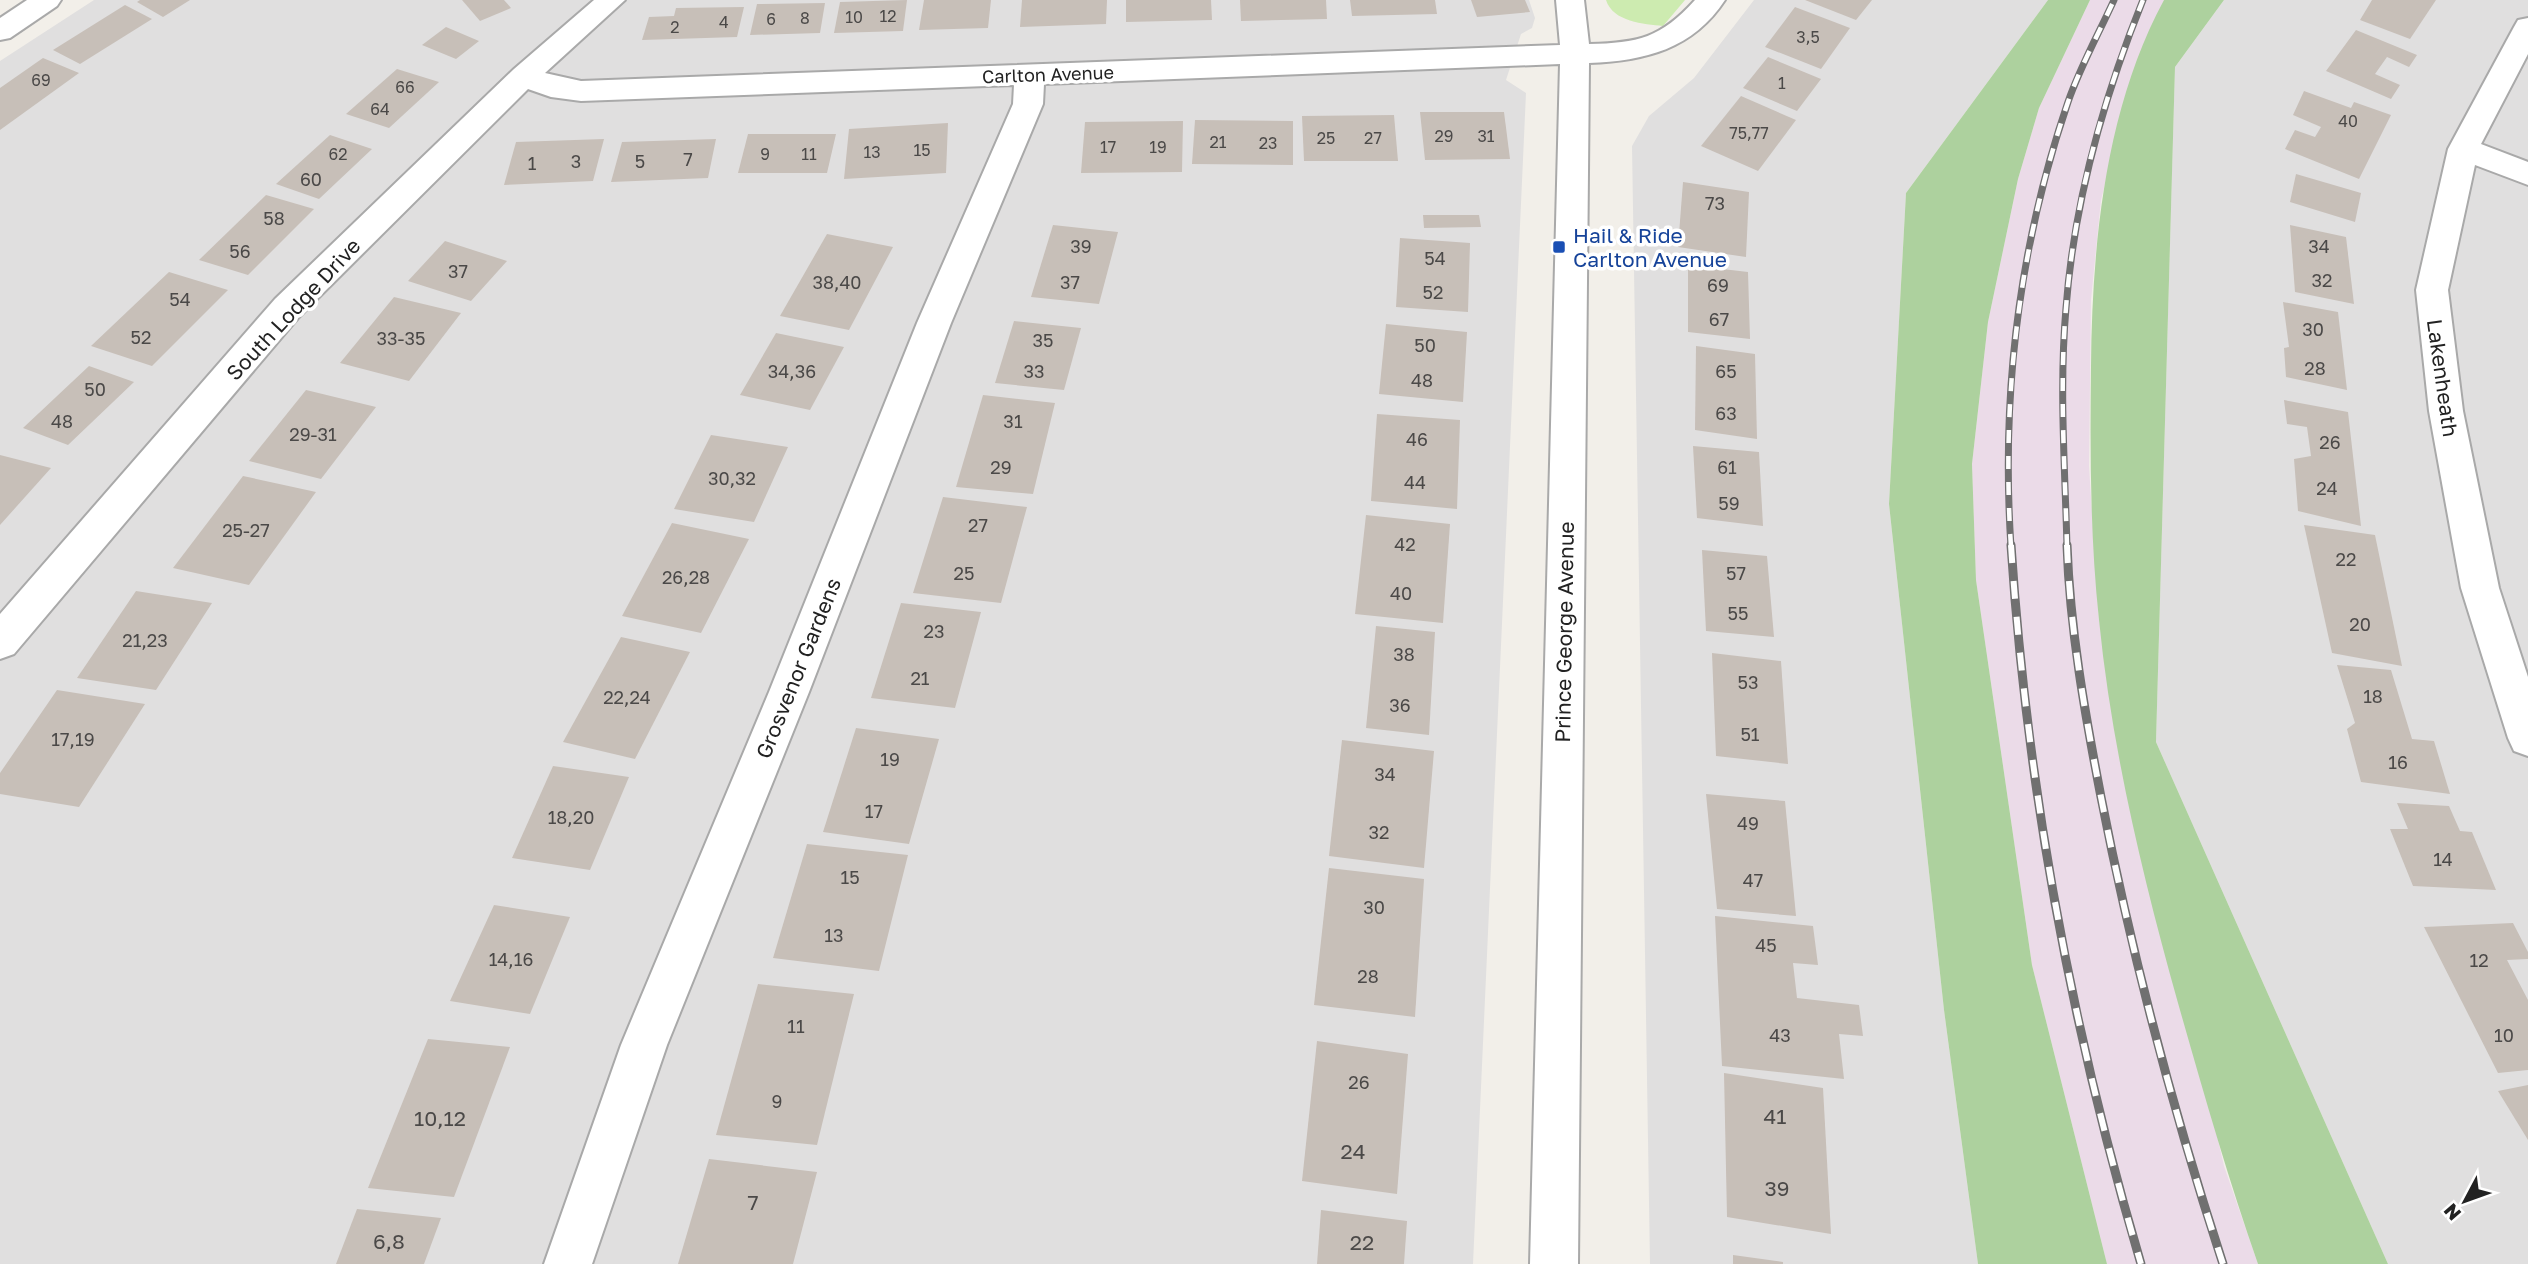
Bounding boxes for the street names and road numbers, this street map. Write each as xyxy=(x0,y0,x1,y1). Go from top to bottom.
street label: Carlton Avenue xyxy=(982,61,1114,87)
street label: South Lodge Drive xyxy=(220,232,366,386)
street label: Lakenheath xyxy=(2422,317,2464,439)
street label: Prince George Avenue xyxy=(1549,521,1579,743)
street label: Grosvenor Gardens xyxy=(750,574,846,762)

